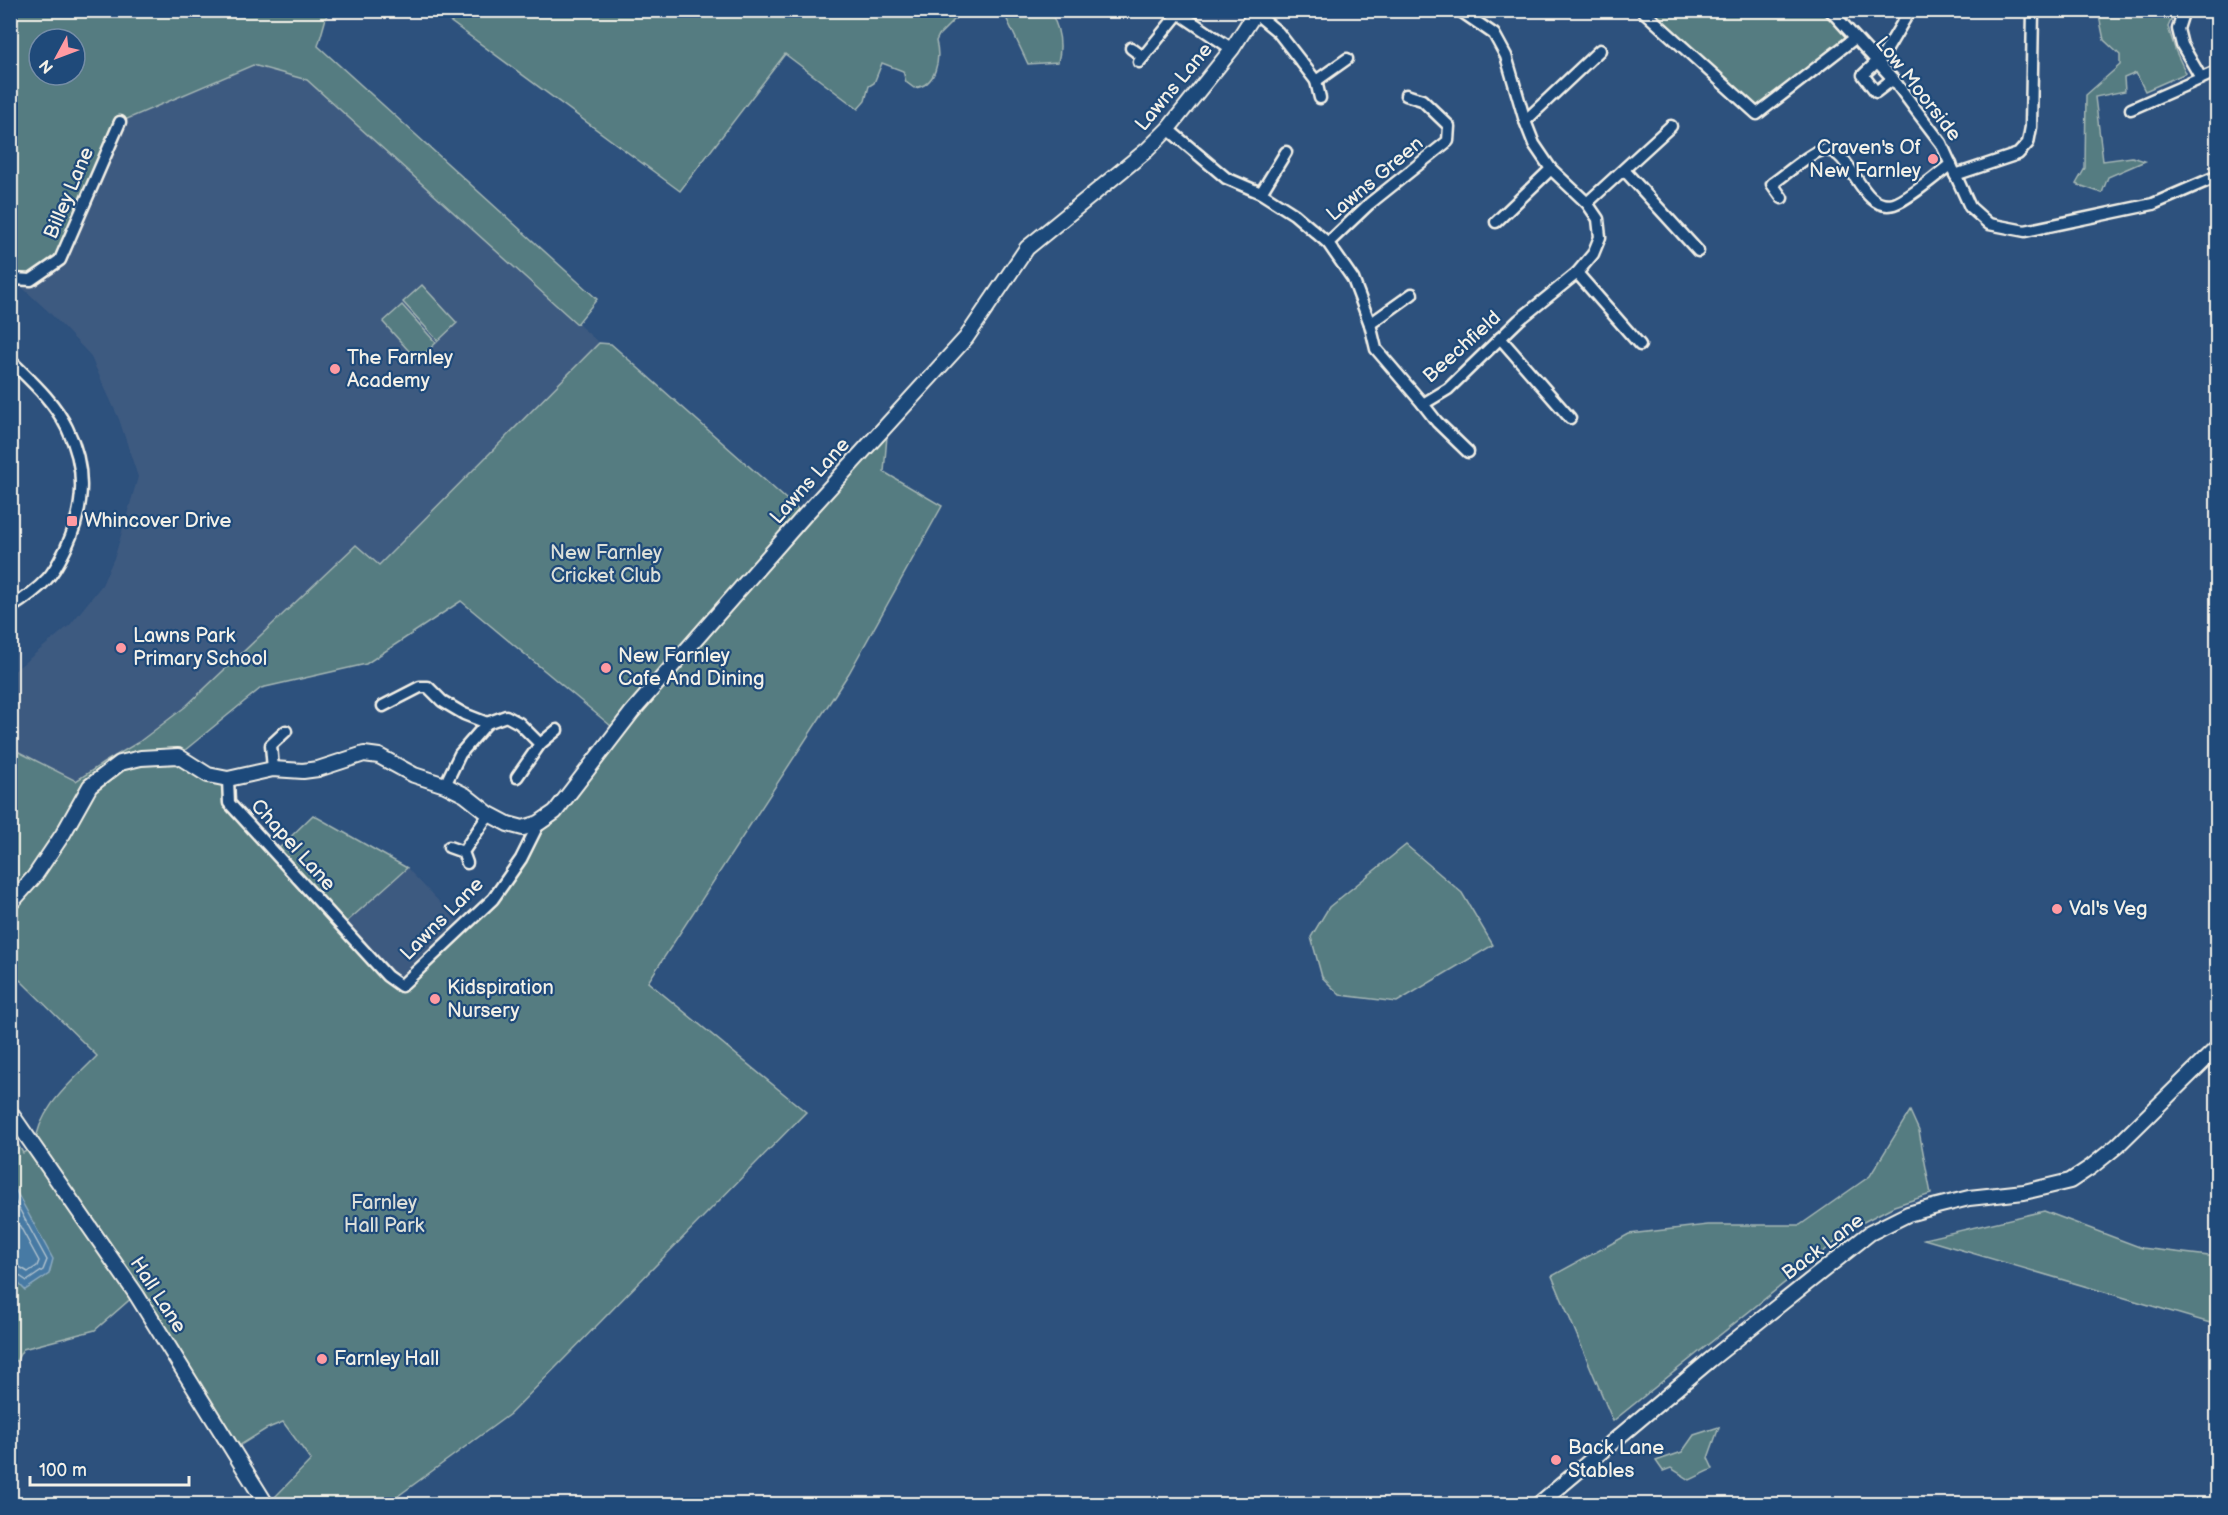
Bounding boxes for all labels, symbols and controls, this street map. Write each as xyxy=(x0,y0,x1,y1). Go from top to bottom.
north arrow xyxy=(27,27,87,87)
street label: Low Moorside xyxy=(1870,32,1966,146)
street label: Lawns Lane xyxy=(1130,38,1218,136)
text: N xyxy=(36,55,58,77)
street label: Lawns Green xyxy=(1322,132,1428,226)
place label: Craven's Of New Farnley xyxy=(1809,136,1921,183)
street label: Billey Lane xyxy=(39,143,99,242)
marker: Craven's Of New Farnley xyxy=(1926,152,1940,166)
street label: Beechfield xyxy=(1418,306,1506,388)
place label: The Farnley Academy xyxy=(347,346,453,393)
marker: The Farnley Academy xyxy=(328,362,342,376)
street label: Lawns Lane xyxy=(765,433,855,529)
place label: Whincover Drive xyxy=(84,509,231,533)
marker: Whincover Drive xyxy=(65,514,79,528)
park label: New Farnley Cricket Club xyxy=(550,541,662,588)
place label: Lawns Park Primary School xyxy=(133,624,267,671)
marker: Lawns Park Primary School xyxy=(114,641,128,655)
place label: New Farnley Cafe And Dining xyxy=(618,644,765,691)
marker: New Farnley Cafe And Dining xyxy=(599,661,613,675)
street label: Chapel Lane xyxy=(246,794,341,896)
street label: Lawns Lane xyxy=(395,872,489,966)
place label: Val's Veg xyxy=(2069,897,2148,921)
marker: Val's Veg xyxy=(2050,902,2064,916)
place label: Kidspiration Nursery xyxy=(447,976,554,1023)
marker: Kidspiration Nursery xyxy=(428,992,442,1006)
park label: Farnley Hall Park xyxy=(344,1191,424,1238)
street label: Back Lane xyxy=(1777,1208,1869,1286)
street label: Hall Lane xyxy=(125,1253,191,1338)
place label: Farnley Hall xyxy=(334,1347,439,1371)
marker: Farnley Hall xyxy=(315,1352,329,1366)
place label: Back Lane Stables xyxy=(1568,1436,1664,1483)
scale bar xyxy=(30,1449,189,1487)
marker: Back Lane Stables xyxy=(1549,1453,1563,1467)
text: 100 m xyxy=(39,1460,87,1481)

